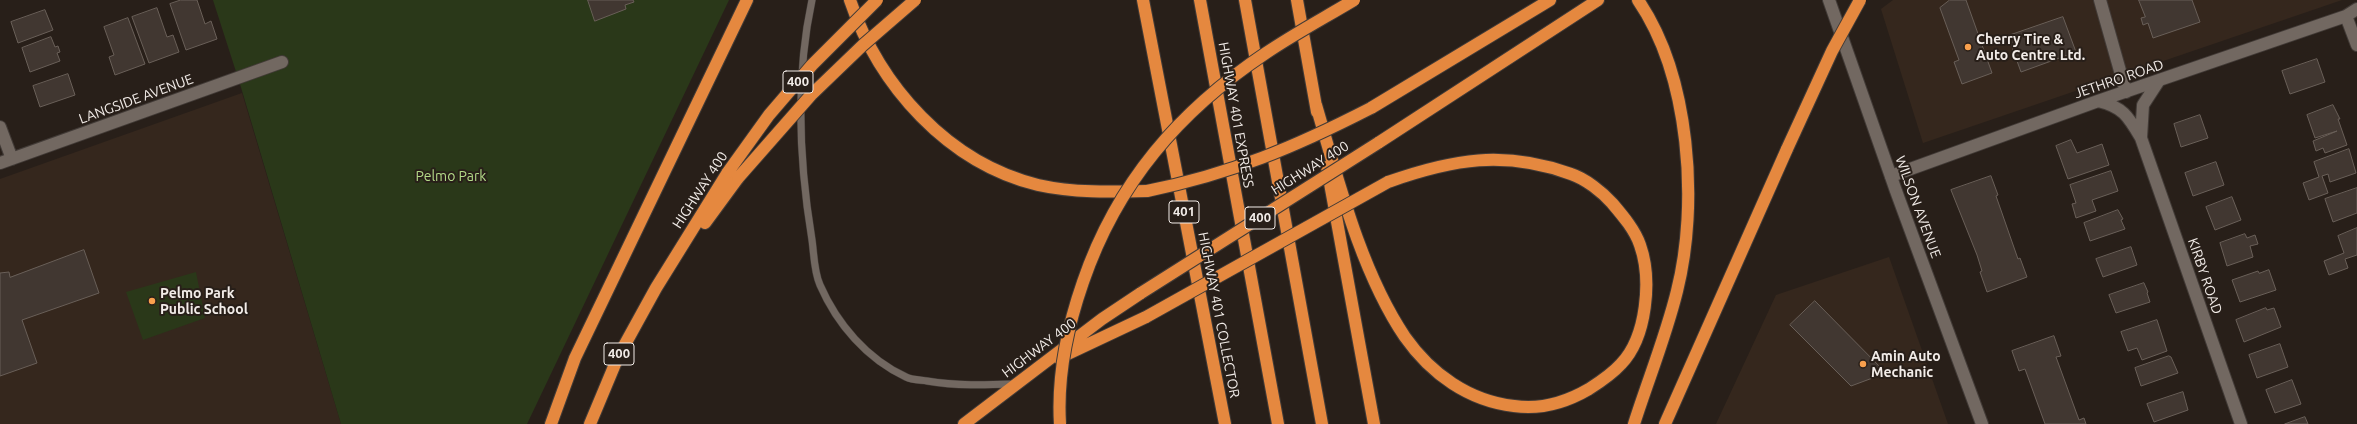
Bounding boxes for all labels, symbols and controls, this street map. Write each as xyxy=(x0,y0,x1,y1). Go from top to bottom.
place label: Cherry Tire & Auto Centre Ltd. xyxy=(1976,31,2085,64)
street label: HIGHWAY 401 EXPRESS xyxy=(1215,41,1257,189)
marker: Cherry Tire & Auto Centre Ltd. xyxy=(1963,42,1973,52)
street label: JETHRO ROAD xyxy=(2072,56,2166,102)
street label: LANGSIDE AVENUE xyxy=(77,71,195,127)
road number: 400 xyxy=(783,71,813,93)
street label: HIGHWAY 400 xyxy=(1268,137,1352,199)
street label: HIGHWAY 400 xyxy=(669,148,731,232)
street label: WILSON AVENUE xyxy=(1892,153,1944,261)
park label: Pelmo Park xyxy=(416,168,486,184)
road number: 401 xyxy=(1169,201,1199,223)
road number: 400 xyxy=(1245,207,1275,229)
street label: HIGHWAY 401 COLLECTOR xyxy=(1195,231,1243,399)
street label: KIRBY ROAD xyxy=(2184,236,2226,316)
place label: Pelmo Park Public School xyxy=(160,285,248,318)
marker: Pelmo Park Public School xyxy=(147,296,157,306)
street label: HIGHWAY 400 xyxy=(999,315,1079,381)
road number: 400 xyxy=(604,343,634,365)
place label: Amin Auto Mechanic xyxy=(1871,348,1941,380)
marker: Amin Auto Mechanic xyxy=(1858,359,1868,369)

